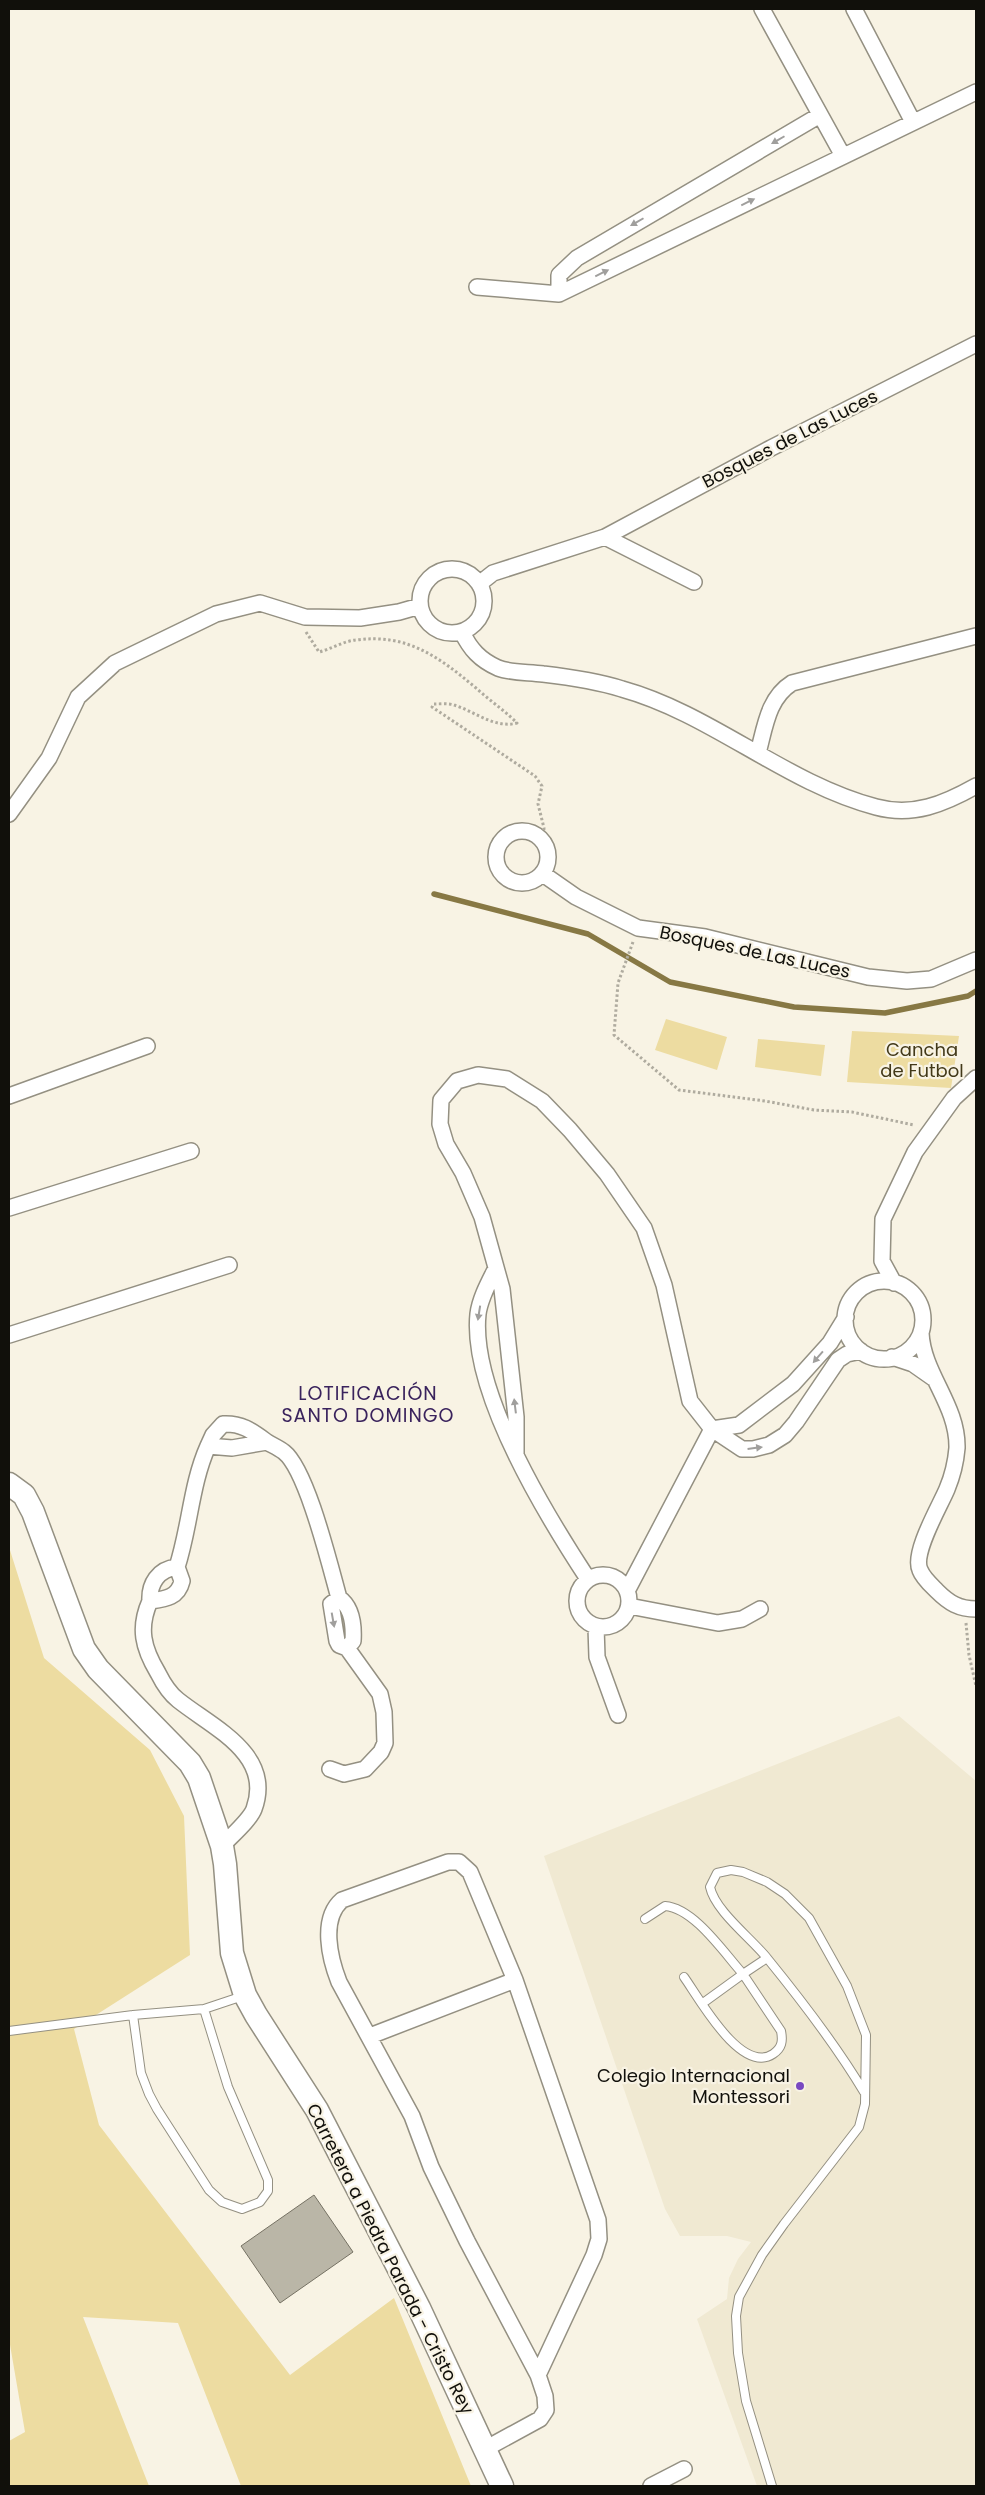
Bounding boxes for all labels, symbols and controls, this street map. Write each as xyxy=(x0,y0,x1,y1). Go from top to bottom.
one-way arrow xyxy=(770,136,785,144)
one-way arrow xyxy=(741,198,756,207)
one-way arrow xyxy=(630,218,645,226)
one-way arrow xyxy=(595,269,609,277)
street label: Bosques de Las Luces xyxy=(698,383,882,494)
street label: Bosques de Las Luces xyxy=(658,919,853,984)
park label: Cancha de Futbol xyxy=(880,1037,964,1083)
one-way arrow xyxy=(475,1306,483,1322)
one-way arrow xyxy=(812,1350,824,1362)
district label: LOTIFICACIÓN SANTO DOMINGO xyxy=(281,1380,455,1429)
one-way arrow xyxy=(511,1398,519,1414)
one-way arrow xyxy=(747,1444,763,1452)
one-way arrow xyxy=(329,1612,337,1628)
place label: Colegio Internacional Montessori xyxy=(597,2063,790,2109)
marker: Colegio Internacional Montessori xyxy=(794,2080,806,2092)
street label: Carretera a Piedra Parada - Cristo Rey xyxy=(301,2099,480,2418)

